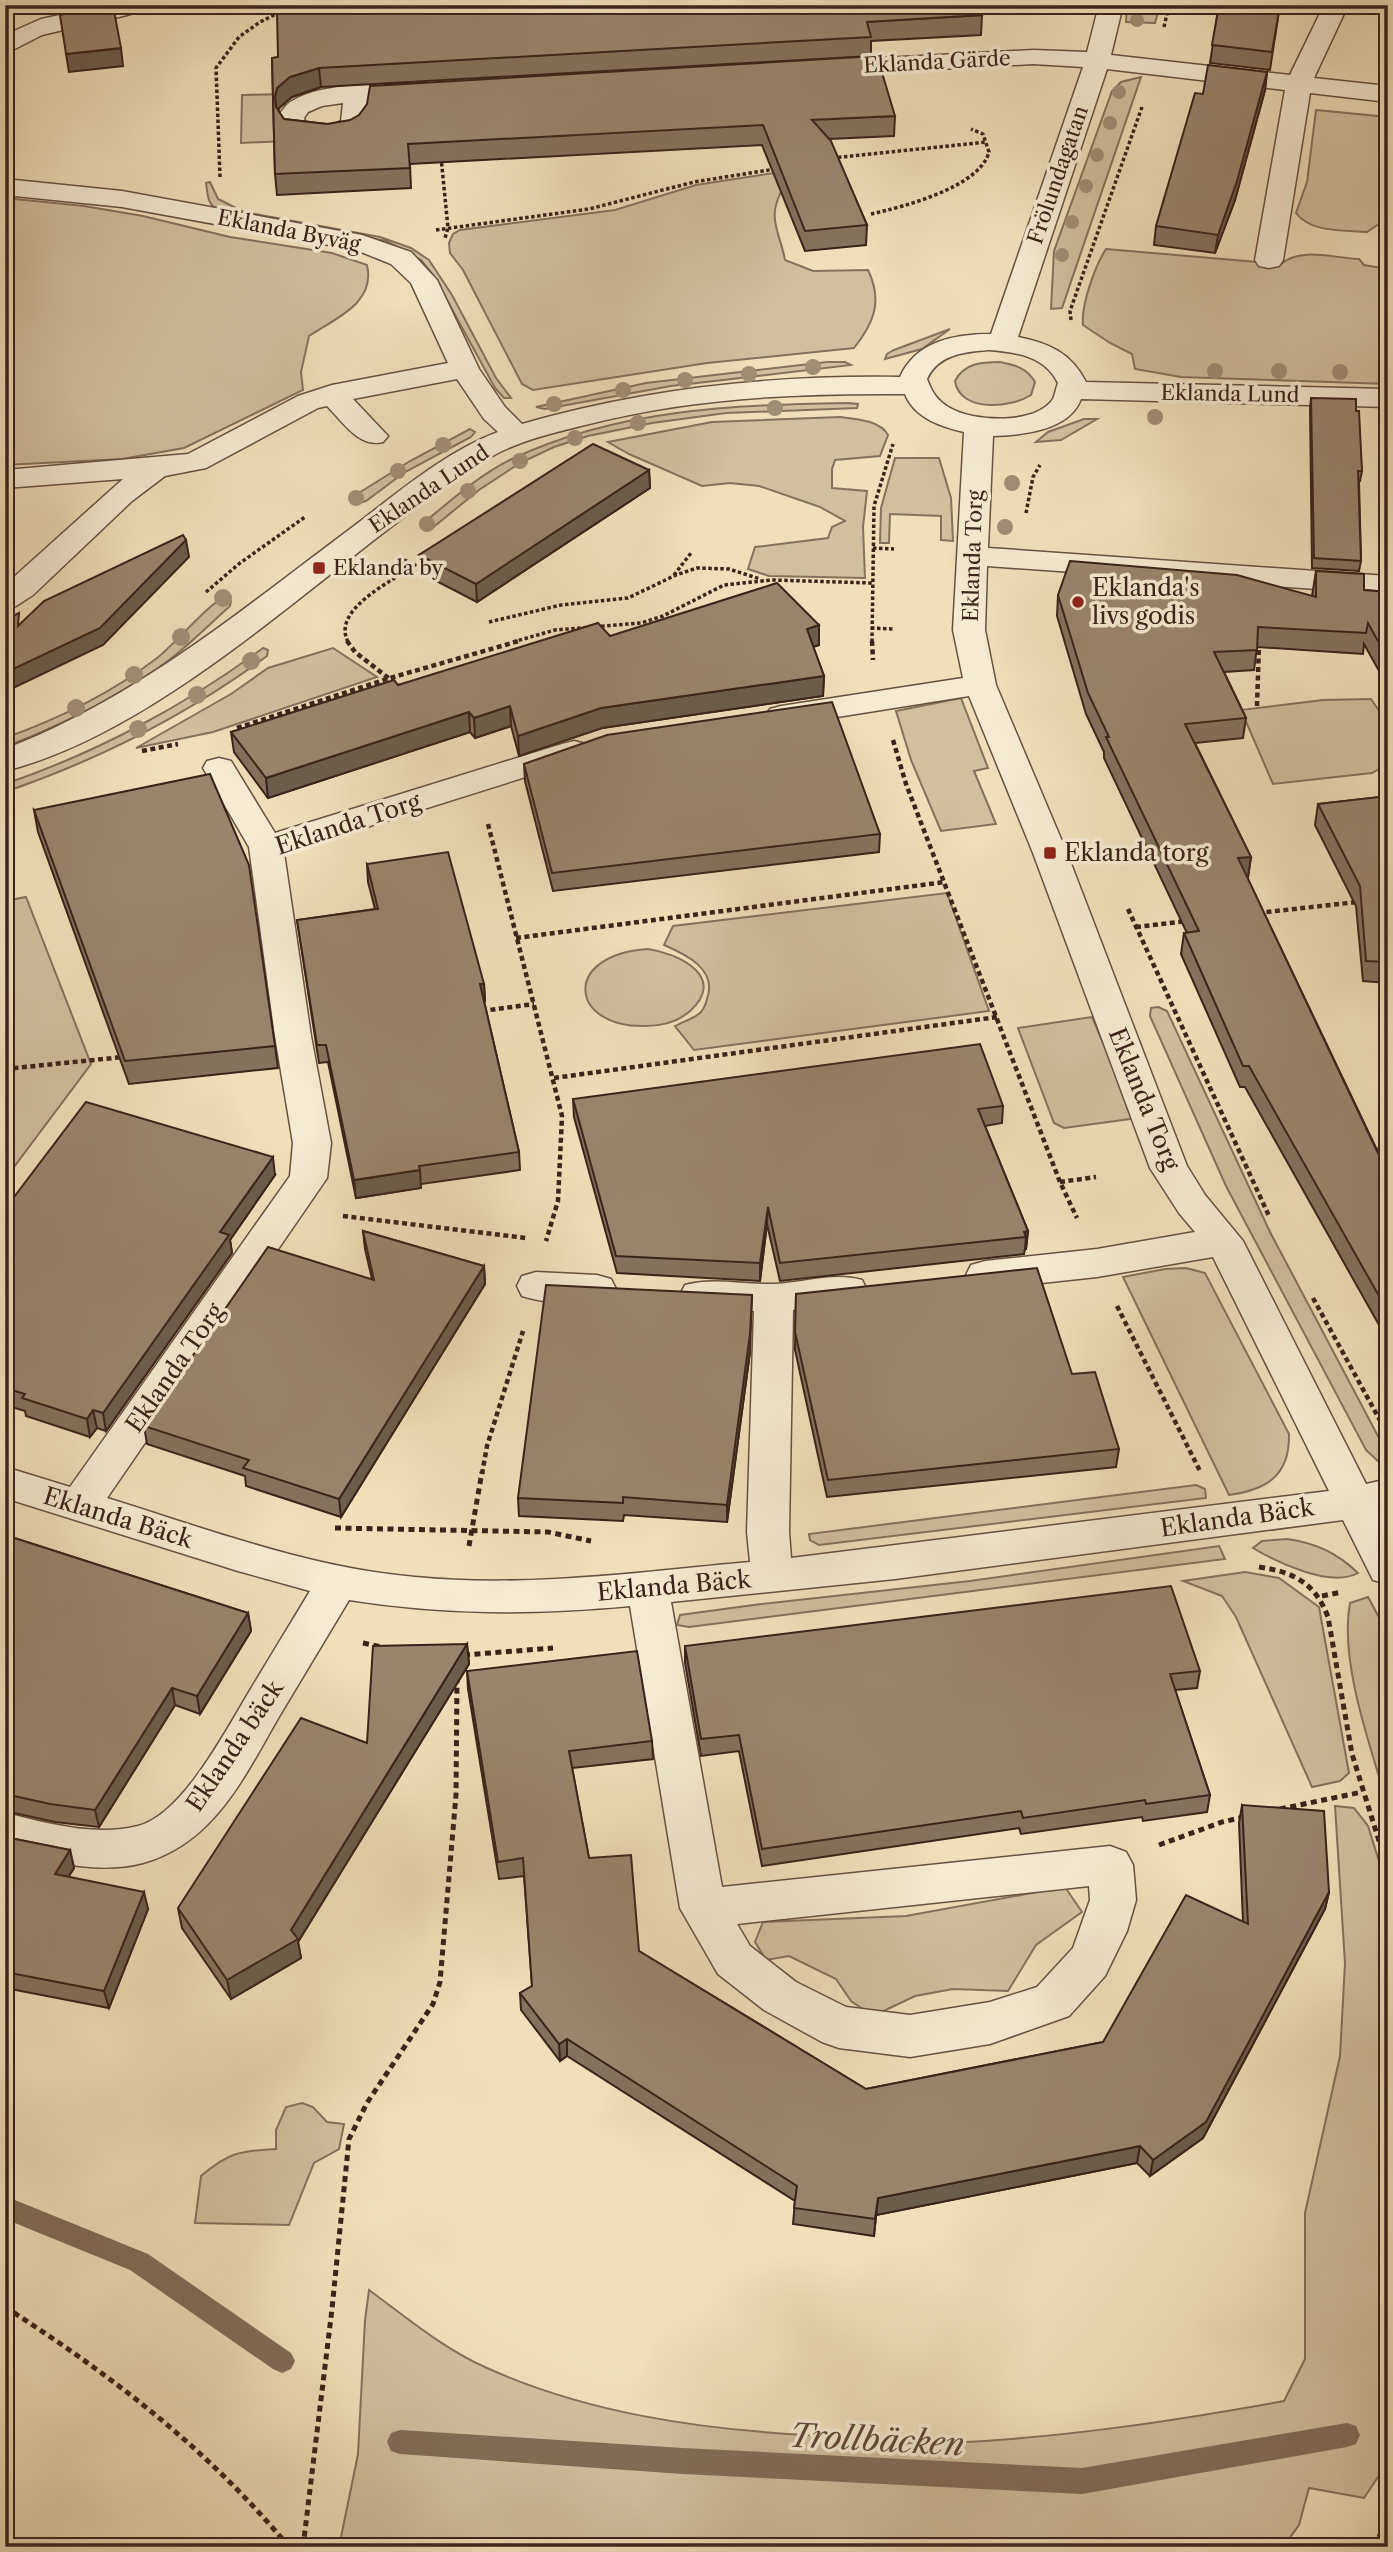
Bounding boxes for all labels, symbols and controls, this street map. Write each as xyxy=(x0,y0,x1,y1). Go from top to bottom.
street label: Eklanda Gärde xyxy=(863,45,1011,78)
street label: Frölundagatan xyxy=(1022,102,1093,247)
street label: Eklanda Byväg xyxy=(215,204,364,257)
street label: Eklanda Lund xyxy=(1160,380,1300,407)
street label: Eklanda Lund xyxy=(364,439,493,538)
street label: Eklanda Torg xyxy=(958,489,987,622)
place label: Eklanda by xyxy=(333,555,443,580)
marker: Eklanda by xyxy=(311,560,327,576)
place label: Eklanda's livs godis xyxy=(1092,573,1200,630)
marker: Eklanda's livs godis xyxy=(1070,594,1086,610)
street label: Eklanda Torg xyxy=(272,786,424,861)
place label: Eklanda torg xyxy=(1064,838,1209,867)
marker: Eklanda torg xyxy=(1042,845,1058,861)
street label: Eklanda Torg xyxy=(1103,1023,1186,1175)
street label: Eklanda Torg xyxy=(119,1297,230,1438)
street label: Eklanda Bäck xyxy=(40,1481,197,1554)
street label: Eklanda Bäck xyxy=(1158,1492,1317,1543)
street label: Eklanda Bäck xyxy=(596,1564,753,1607)
street label: Eklanda bäck xyxy=(180,1674,290,1817)
water label: Trollbäcken xyxy=(789,2415,965,2464)

